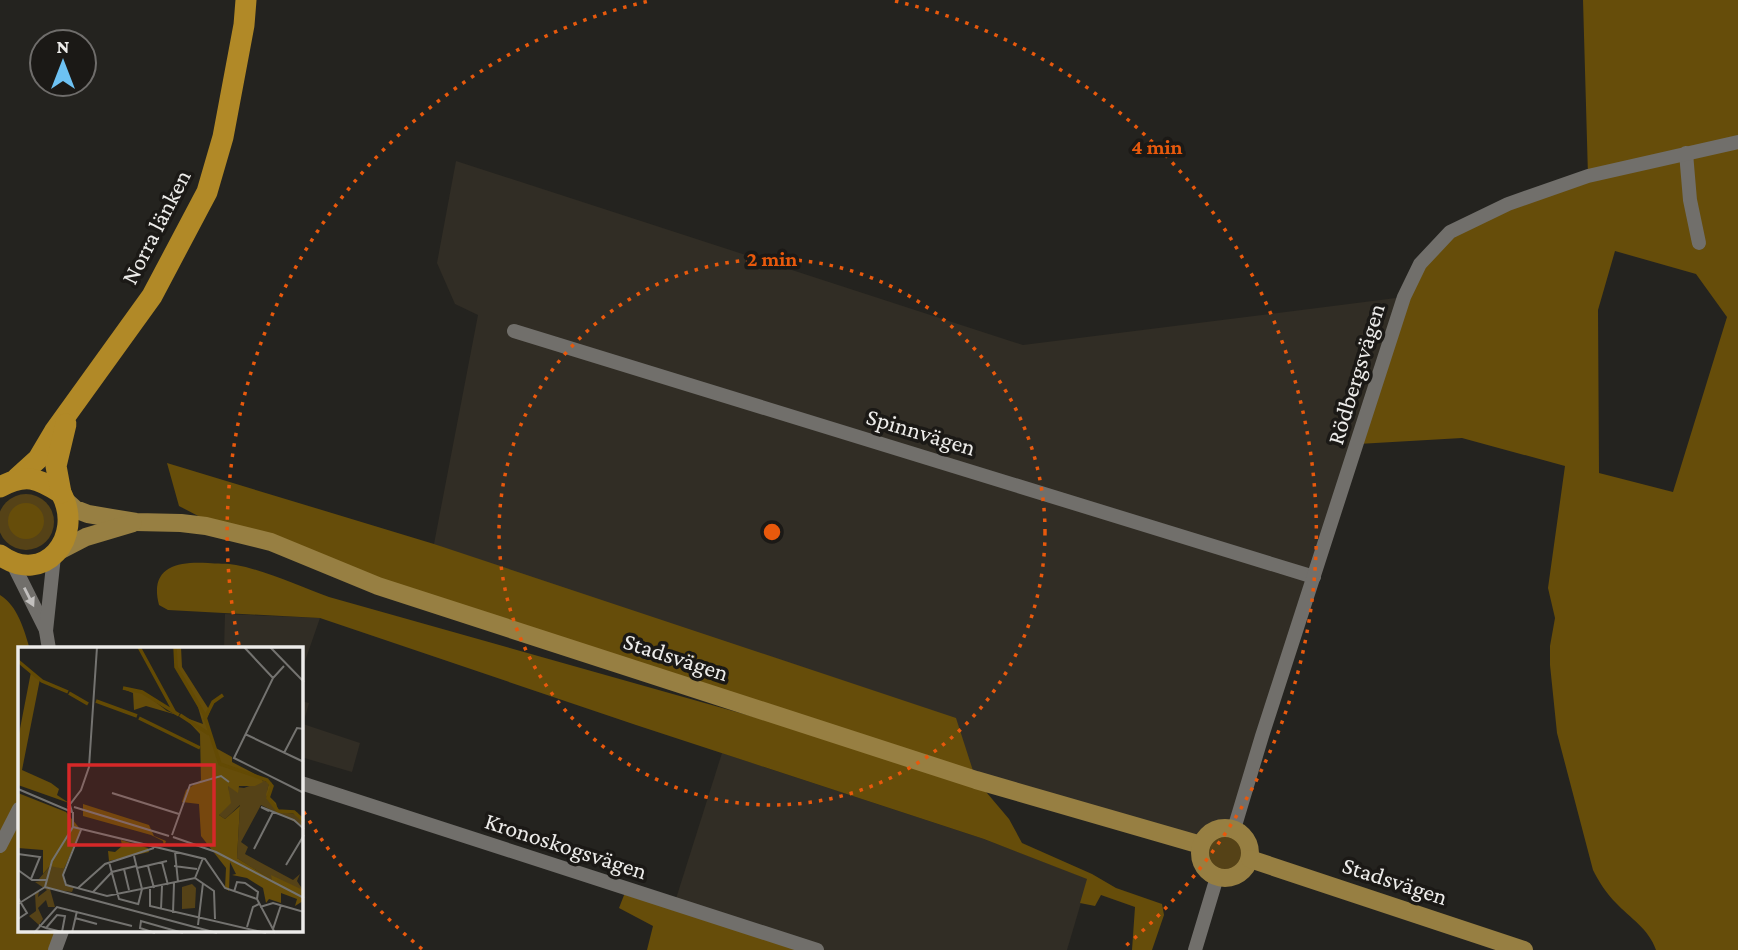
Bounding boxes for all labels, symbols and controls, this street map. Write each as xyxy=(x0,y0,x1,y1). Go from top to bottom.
north arrow xyxy=(28,28,98,98)
text: N xyxy=(57,36,70,57)
text: 4 min xyxy=(1131,135,1183,159)
street label: Norra länken xyxy=(115,165,196,288)
text: 2 min xyxy=(747,247,797,271)
street label: Rödbergsvägen xyxy=(1321,300,1390,448)
street label: Spinnvägen xyxy=(863,402,979,461)
centre of rings xyxy=(760,520,784,544)
one-way arrow xyxy=(23,587,34,607)
street label: Stadsvägen xyxy=(620,627,732,686)
inset map xyxy=(18,647,303,932)
street label: Kronoskogsvägen xyxy=(482,807,651,884)
street label: Stadsvägen xyxy=(1339,851,1451,910)

